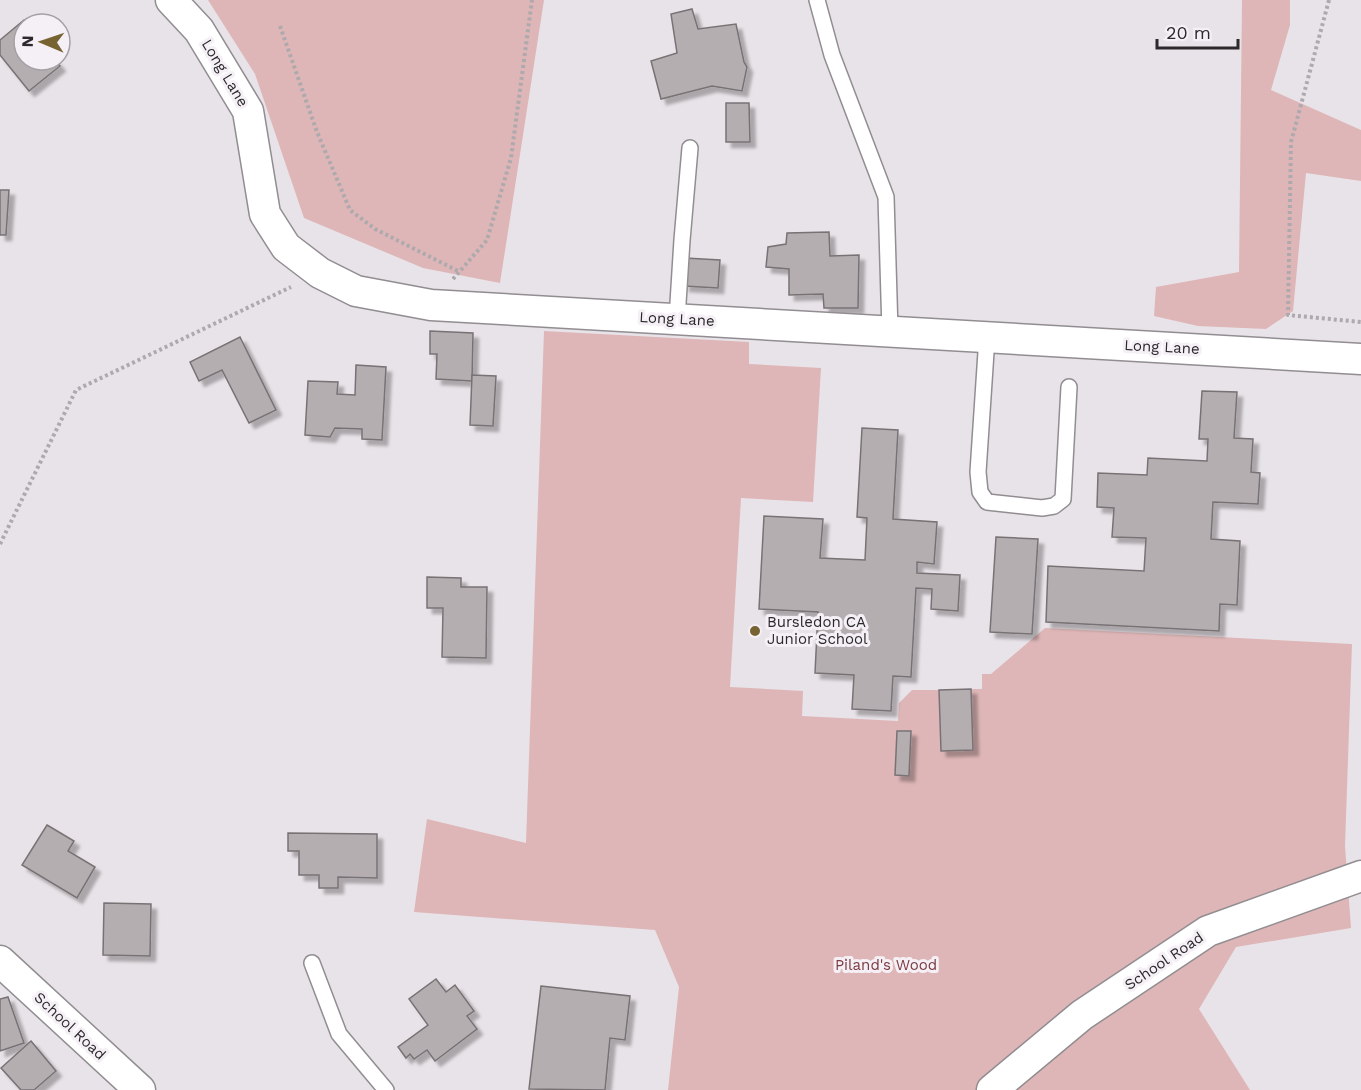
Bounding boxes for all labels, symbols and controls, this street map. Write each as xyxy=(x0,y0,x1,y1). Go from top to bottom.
north arrow xyxy=(12,12,72,72)
scale bar xyxy=(1157,12,1238,50)
text: 20 m xyxy=(1166,22,1211,43)
text: N xyxy=(18,35,37,48)
street label: Long Lane xyxy=(198,36,252,110)
street label: Long Lane xyxy=(639,308,715,330)
street label: Long Lane xyxy=(1124,336,1200,358)
place label: Bursledon CA Junior School xyxy=(767,613,868,648)
marker: Bursledon CA Junior School xyxy=(748,624,762,638)
street label: School Road xyxy=(1121,928,1207,994)
park label: Piland's Wood xyxy=(835,956,937,974)
street label: School Road xyxy=(31,988,109,1064)

